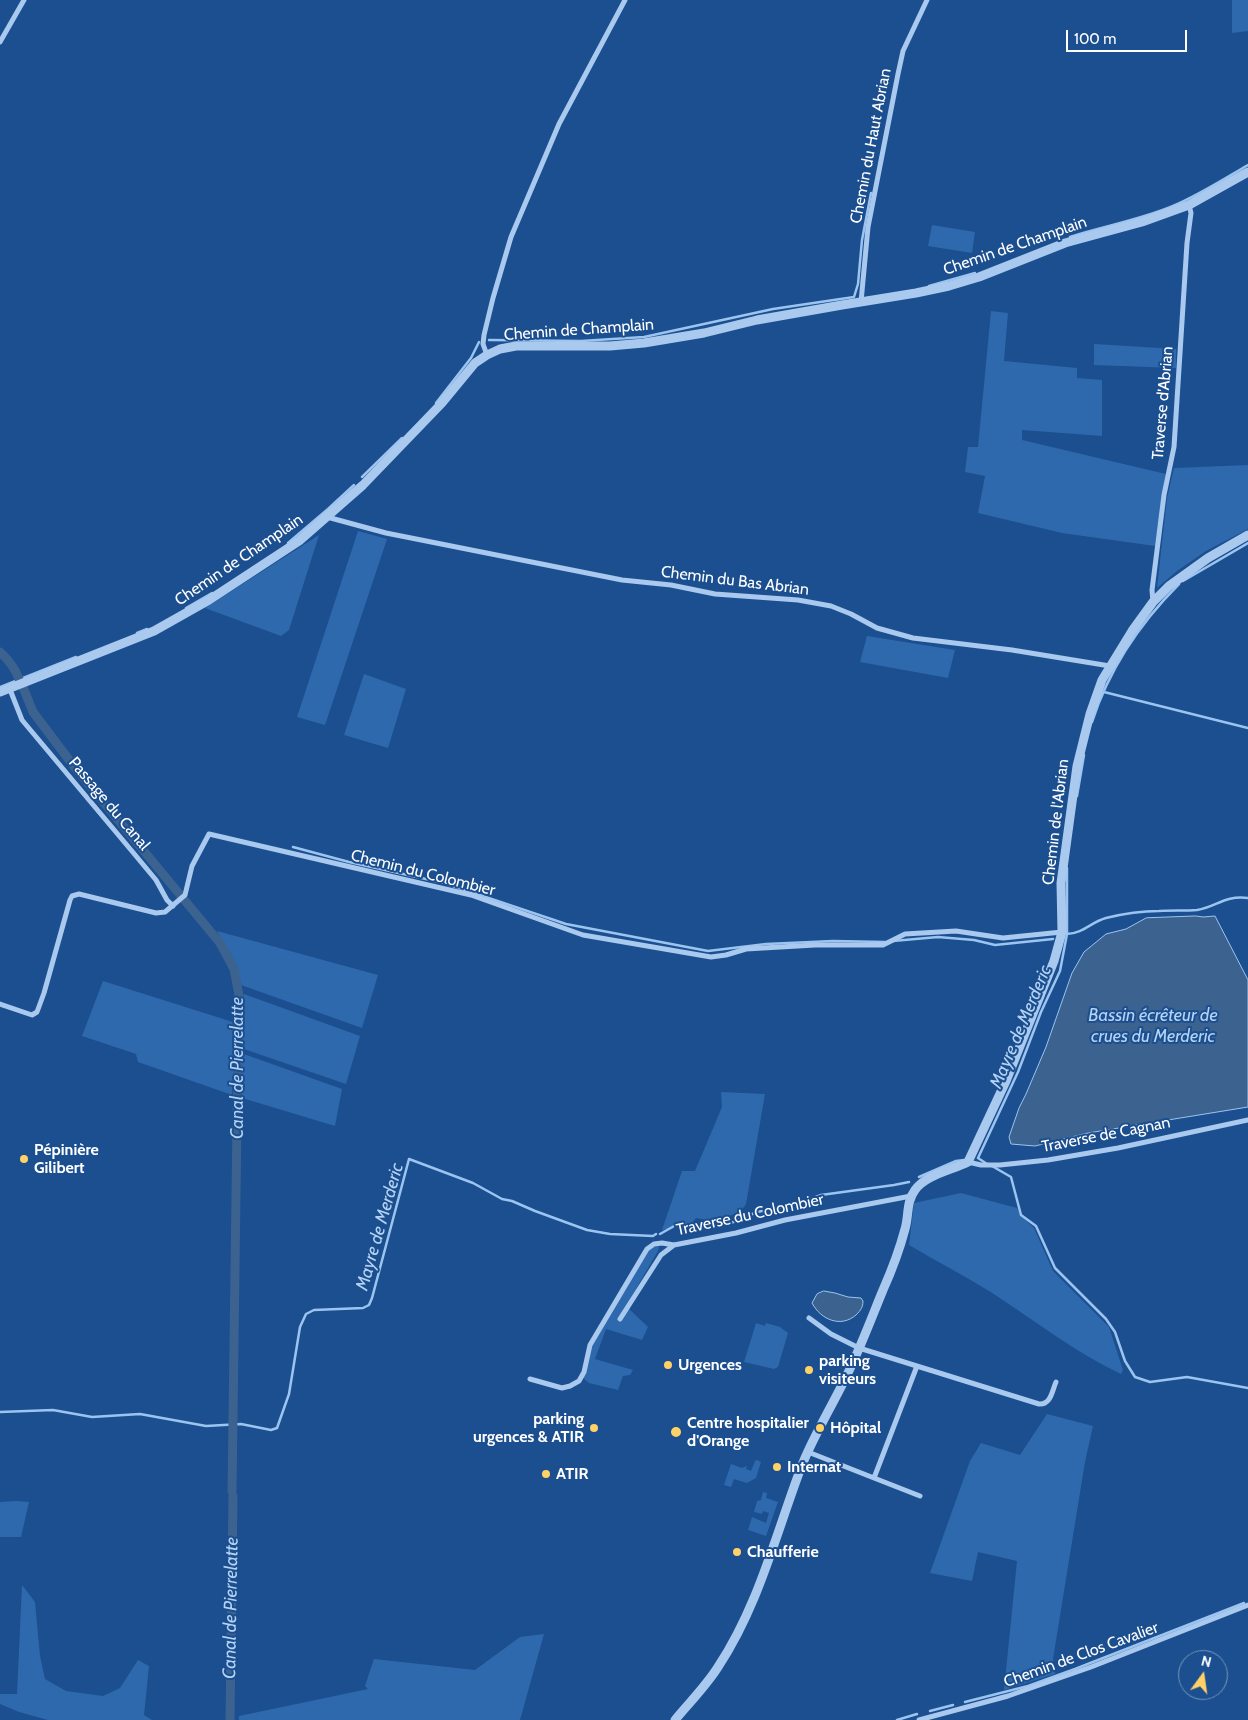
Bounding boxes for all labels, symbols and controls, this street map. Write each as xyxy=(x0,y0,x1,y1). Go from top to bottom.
scale bar xyxy=(1068,20,1189,52)
text: 100 m xyxy=(1074,30,1116,48)
street label: Chemin du Haut Abrian xyxy=(847,67,895,225)
street label: Chemin de Champlain xyxy=(941,212,1089,280)
street label: Chemin de Champlain xyxy=(503,315,655,345)
street label: Traverse d'Abrian xyxy=(1148,346,1178,460)
street label: Chemin de Champlain xyxy=(171,510,307,610)
street label: Chemin du Bas Abrian xyxy=(660,562,810,600)
street label: Passage du Canal xyxy=(64,753,154,855)
street label: Chemin de l'Abrian xyxy=(1039,758,1073,886)
street label: Chemin du Colombier xyxy=(349,846,497,900)
water label: Mayre de Merderic xyxy=(985,962,1057,1092)
water label: Canal de Pierrelatte xyxy=(227,997,249,1139)
water label: Bassin écrêteur de crues du Merderic xyxy=(1088,1005,1218,1048)
street label: Traverse de Cagnan xyxy=(1040,1113,1172,1157)
place label: Pépinière Gilibert xyxy=(34,1140,99,1178)
marker: Pépinière Gilibert xyxy=(18,1153,30,1165)
water label: Mayre de Merderic xyxy=(352,1161,408,1293)
street label: Traverse du Colombier xyxy=(675,1190,825,1240)
place label: parking visiteurs xyxy=(819,1351,876,1389)
place label: Urgences xyxy=(678,1355,742,1375)
marker: Urgences xyxy=(662,1359,674,1371)
marker: parking visiteurs xyxy=(803,1364,815,1376)
place label: parking urgences & ATIR xyxy=(473,1409,584,1447)
place label: Centre hospitalier d'Orange xyxy=(687,1413,809,1451)
place label: Hôpital xyxy=(830,1418,881,1438)
marker: parking urgences & ATIR xyxy=(588,1422,600,1434)
marker: Hôpital xyxy=(814,1422,826,1434)
marker: Centre hospitalier d'Orange xyxy=(669,1425,683,1439)
place label: Internat xyxy=(787,1457,841,1477)
marker: Internat xyxy=(771,1461,783,1473)
place label: ATIR xyxy=(556,1464,589,1484)
marker: ATIR xyxy=(540,1468,552,1480)
water label: Canal de Pierrelatte xyxy=(219,1537,243,1679)
place label: Chaufferie xyxy=(747,1542,819,1562)
marker: Chaufferie xyxy=(731,1546,743,1558)
street label: Chemin de Clos Cavalier xyxy=(1001,1618,1161,1692)
north arrow xyxy=(1178,1650,1228,1700)
text: N xyxy=(1199,1651,1213,1671)

